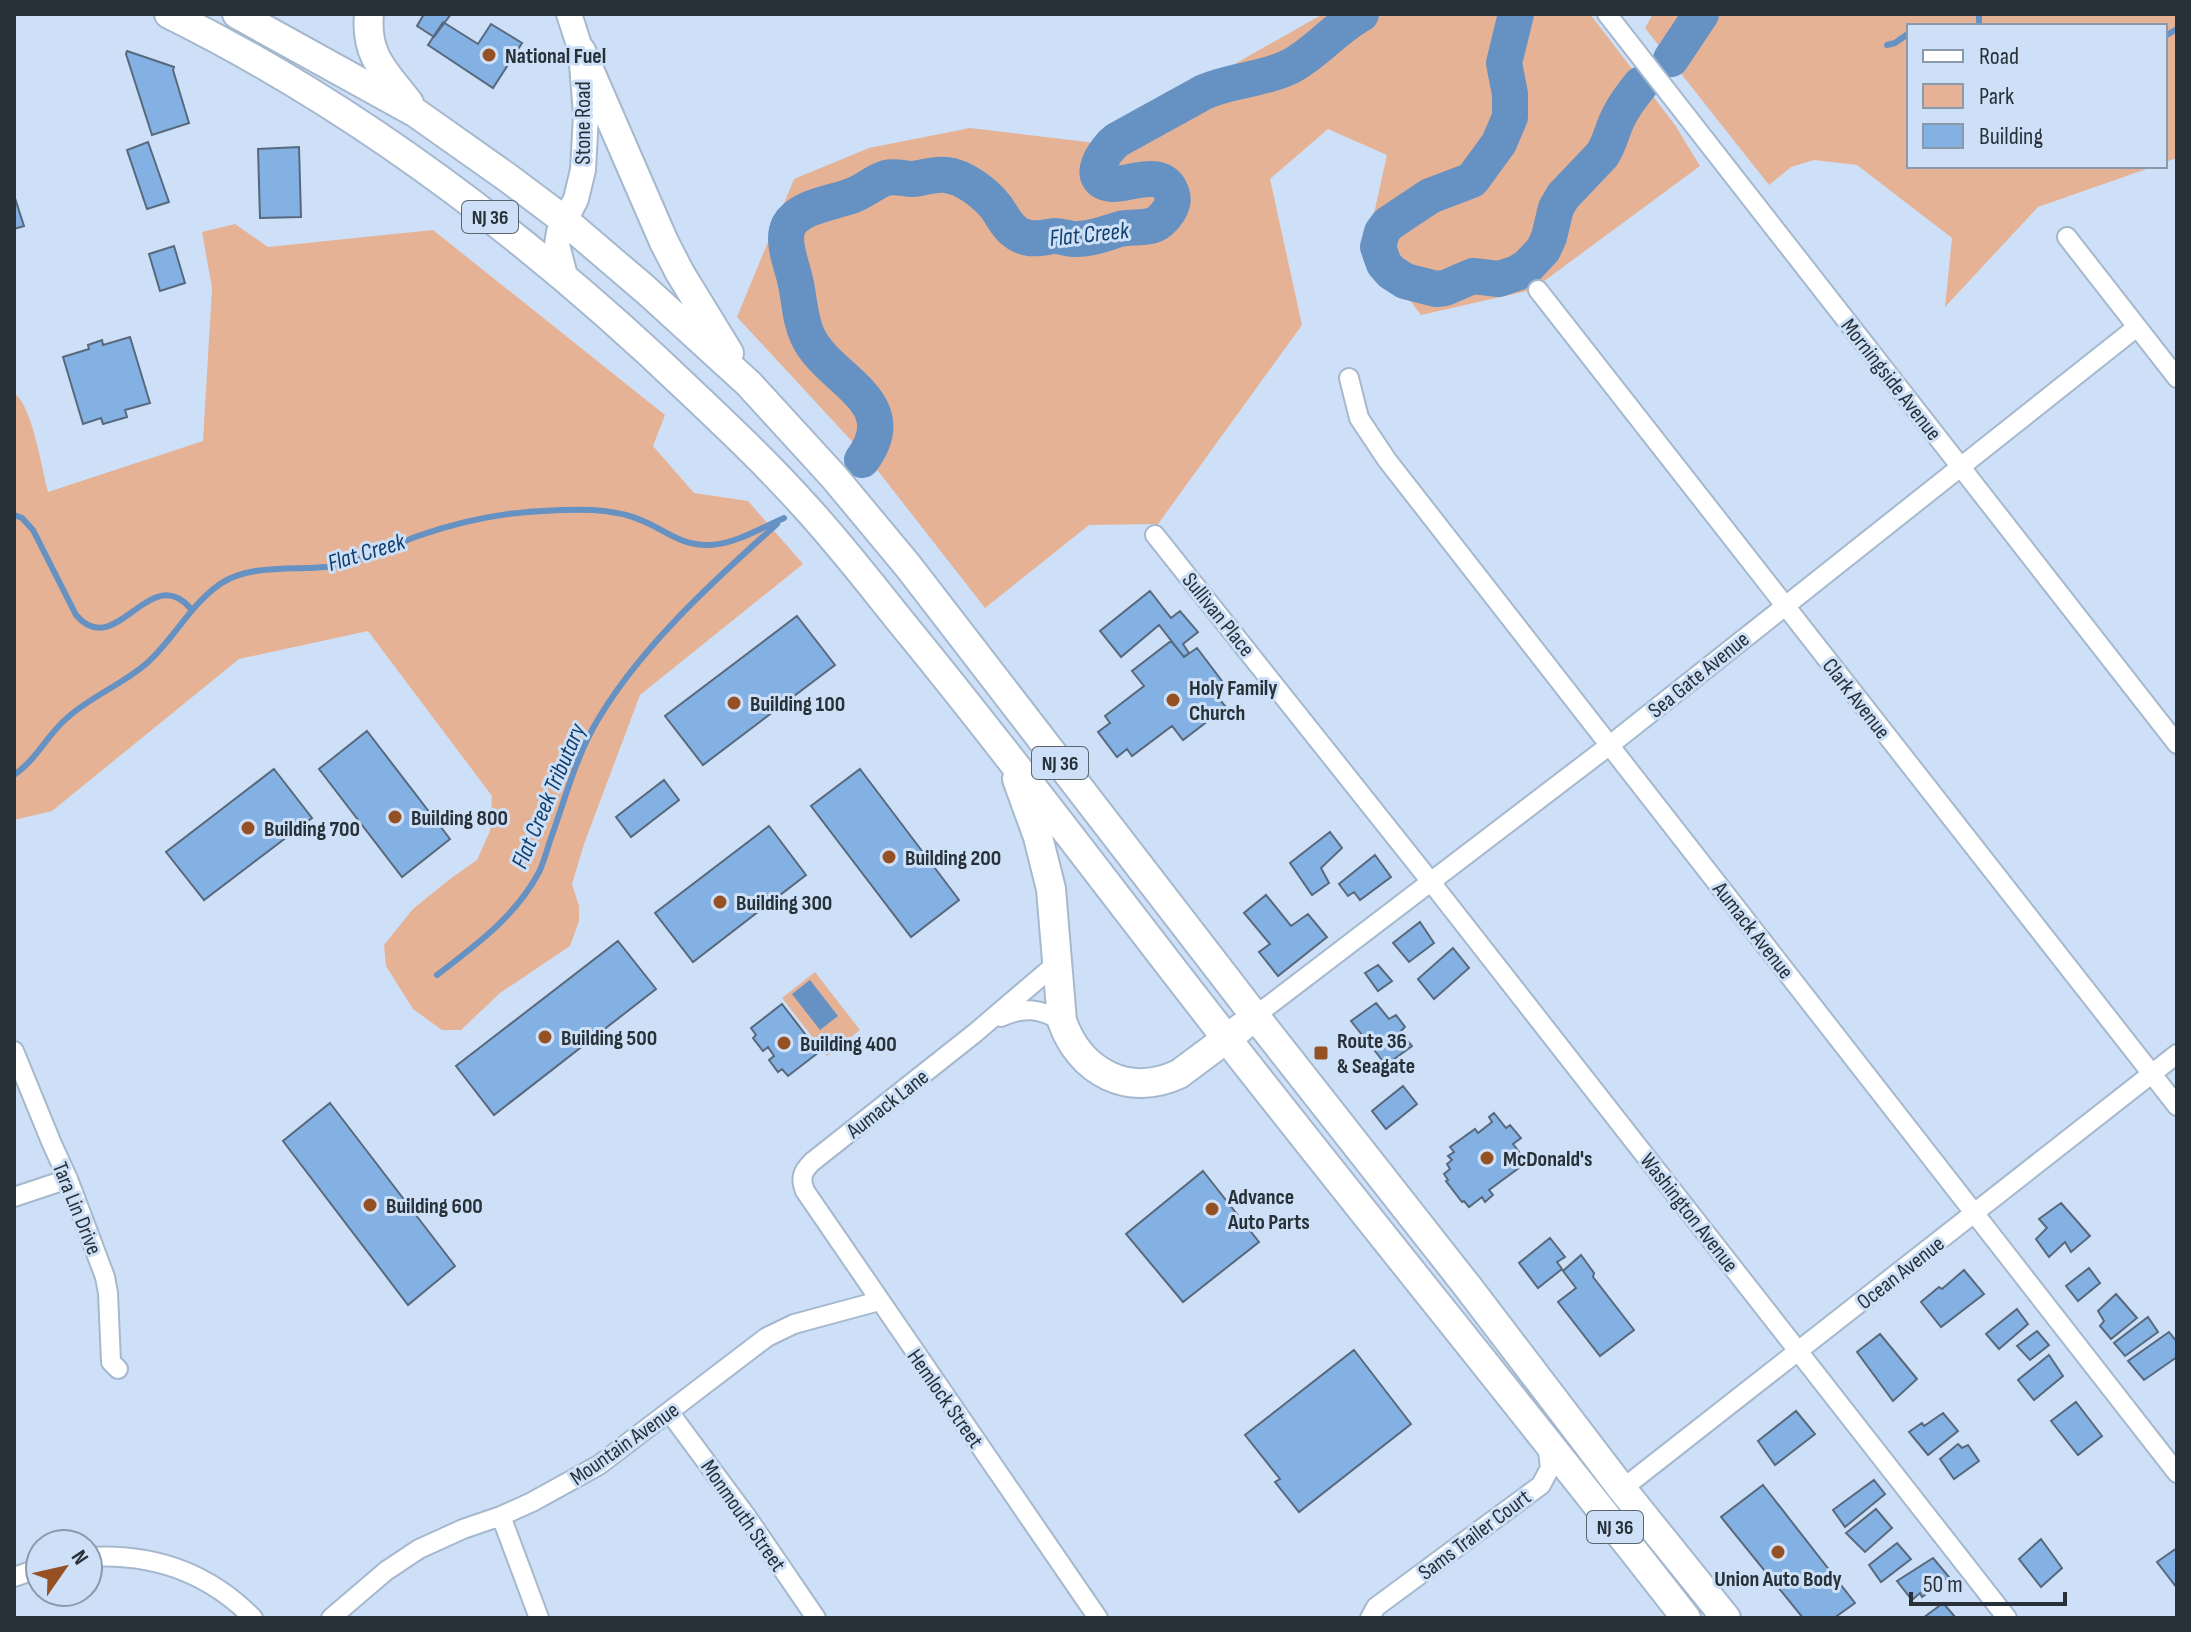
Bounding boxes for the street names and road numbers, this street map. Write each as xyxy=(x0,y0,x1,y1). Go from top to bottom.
street label: Stone Road xyxy=(570,81,597,165)
road number: NJ 36 xyxy=(462,201,518,233)
street label: Morningside Avenue xyxy=(1835,313,1947,446)
street label: Sullivan Place xyxy=(1176,567,1260,662)
street label: Sea Gate Avenue xyxy=(1643,626,1755,724)
street label: Clark Avenue xyxy=(1816,653,1896,745)
road number: NJ 36 xyxy=(1032,747,1088,779)
street label: Aumack Avenue xyxy=(1706,876,1799,985)
street label: Aumack Lane xyxy=(841,1064,934,1145)
street label: Washington Avenue xyxy=(1634,1148,1744,1278)
street label: Tara Lin Drive xyxy=(46,1158,107,1259)
street label: Ocean Avenue xyxy=(1852,1231,1950,1316)
street label: Hemlock Street xyxy=(901,1344,989,1454)
street label: Mountain Avenue xyxy=(565,1397,685,1492)
street label: Monmouth Street xyxy=(694,1455,791,1577)
street label: Sams Trailer Court xyxy=(1413,1484,1537,1586)
road number: NJ 36 xyxy=(1587,1511,1643,1543)

